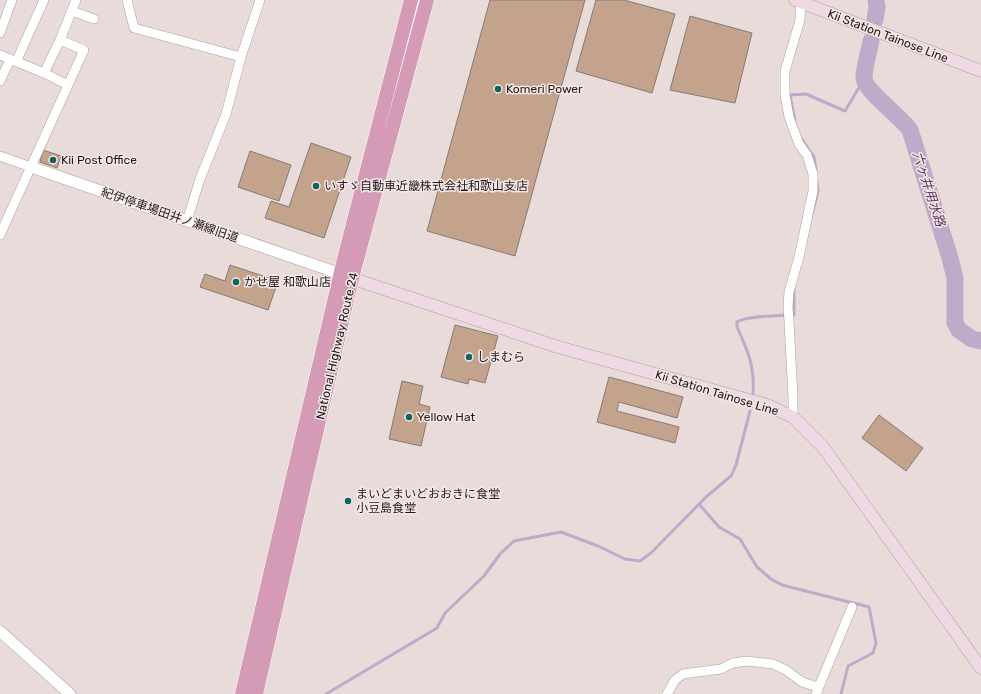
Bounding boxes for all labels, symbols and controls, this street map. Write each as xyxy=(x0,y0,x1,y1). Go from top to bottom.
street label: Kii Station Tainose Line xyxy=(826,7,951,66)
place label: Komeri Power xyxy=(506,82,583,96)
marker: Komeri Power xyxy=(493,84,503,94)
water label: 六ヶ井用水路 xyxy=(910,150,948,229)
place label: Kii Post Office xyxy=(61,153,137,167)
marker: Kii Post Office xyxy=(48,155,58,165)
place label: いすゞ自動車近畿株式会社和歌山支店 xyxy=(324,179,528,193)
marker: いすゞ自動車近畿株式会社和歌山支店 xyxy=(311,181,321,191)
street label: 紀伊停車場田井ノ瀬線旧道 xyxy=(100,185,240,245)
street label: National Highway Route 24 xyxy=(313,270,361,421)
place label: かせ屋 和歌山店 xyxy=(244,275,331,289)
marker: かせ屋 和歌山店 xyxy=(231,277,241,287)
place label: しまむら xyxy=(477,350,525,364)
marker: しまむら xyxy=(464,352,474,362)
street label: Kii Station Tainose Line xyxy=(654,368,781,418)
place label: Yellow Hat xyxy=(417,410,475,424)
marker: Yellow Hat xyxy=(404,412,414,422)
place label: まいどまいどおおきに食堂 小豆島食堂 xyxy=(356,487,500,515)
marker: まいどまいどおおきに食堂 小豆島食堂 xyxy=(343,496,353,506)

